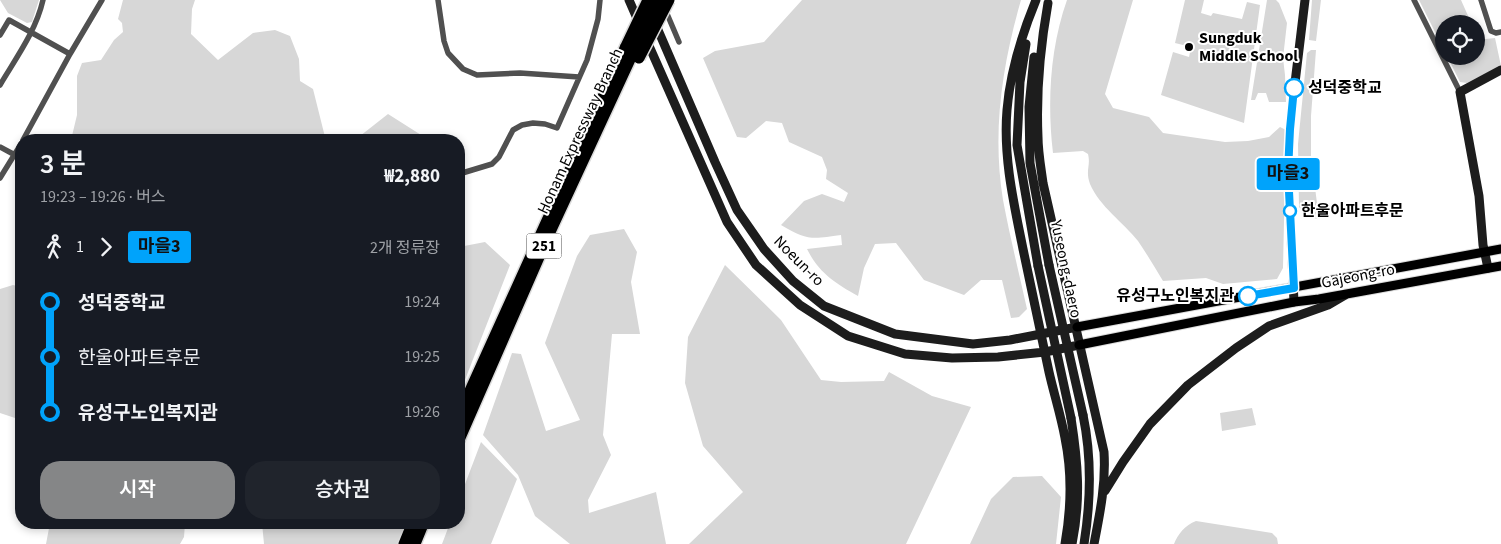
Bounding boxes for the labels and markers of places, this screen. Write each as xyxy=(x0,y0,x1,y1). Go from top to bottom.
place label: Sungduk Middle School xyxy=(1199,27,1298,67)
marker: Sungduk Middle School xyxy=(1183,41,1195,53)
place label: 성덕중학교 xyxy=(1308,77,1382,99)
marker: 성덕중학교 xyxy=(1284,78,1304,98)
place label: 한울아파트후문 xyxy=(1301,200,1404,222)
marker: 한울아파트후문 xyxy=(1283,204,1297,218)
place label: 유성구노인복지관 xyxy=(1116,285,1234,307)
marker: 유성구노인복지관 xyxy=(1238,286,1258,306)

